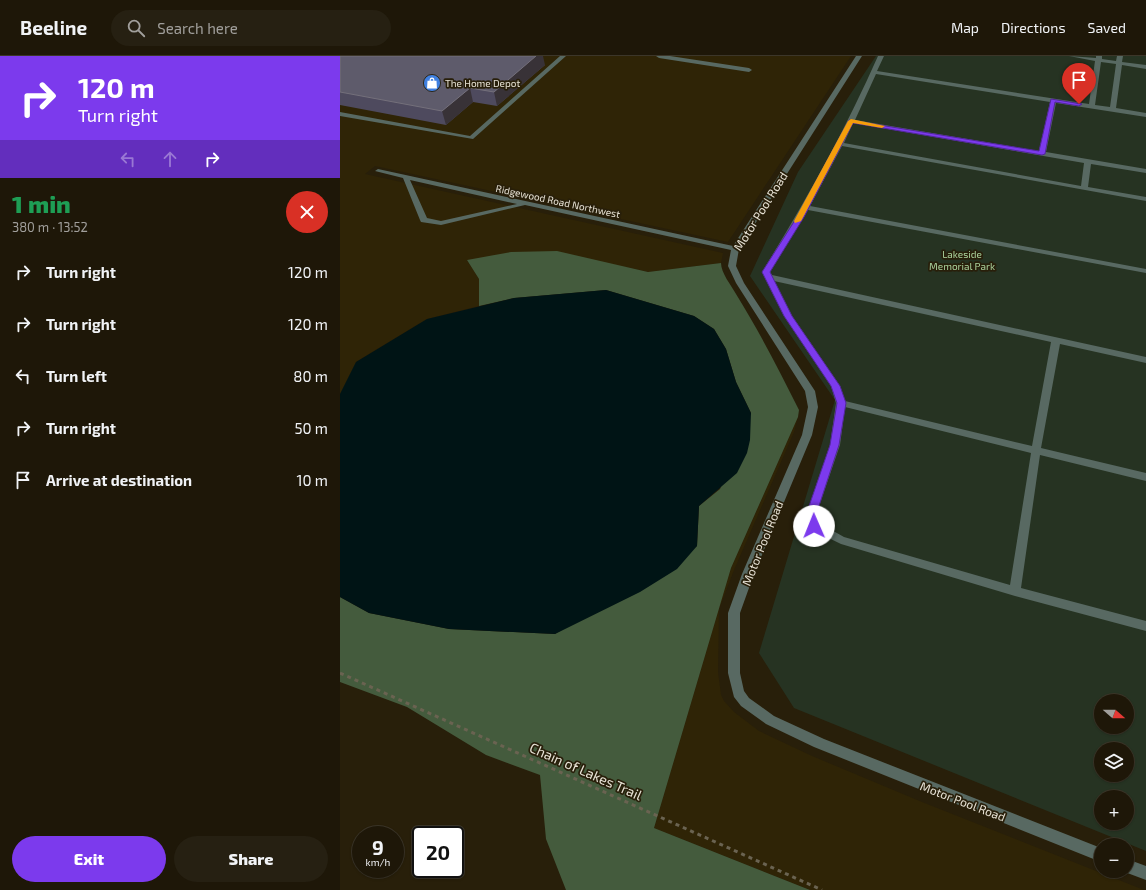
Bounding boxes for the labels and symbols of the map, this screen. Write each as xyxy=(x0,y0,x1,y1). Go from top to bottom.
pin xyxy=(1062,63,1096,104)
shop icon: The Home Depot xyxy=(422,73,442,93)
place label: The Home Depot xyxy=(445,77,520,89)
street label: Motor Pool Road xyxy=(730,169,790,253)
street label: Ridgewood Road Northwest xyxy=(495,182,622,220)
park label: Lakeside Memorial Park xyxy=(929,248,995,272)
street label: Motor Pool Road xyxy=(739,499,785,587)
position arrow xyxy=(793,505,835,547)
north arrow xyxy=(1094,694,1134,734)
street label: Chain of Lakes Trail xyxy=(527,738,646,804)
street label: Motor Pool Road xyxy=(918,778,1008,824)
speed limit sign: 20 xyxy=(412,826,464,878)

